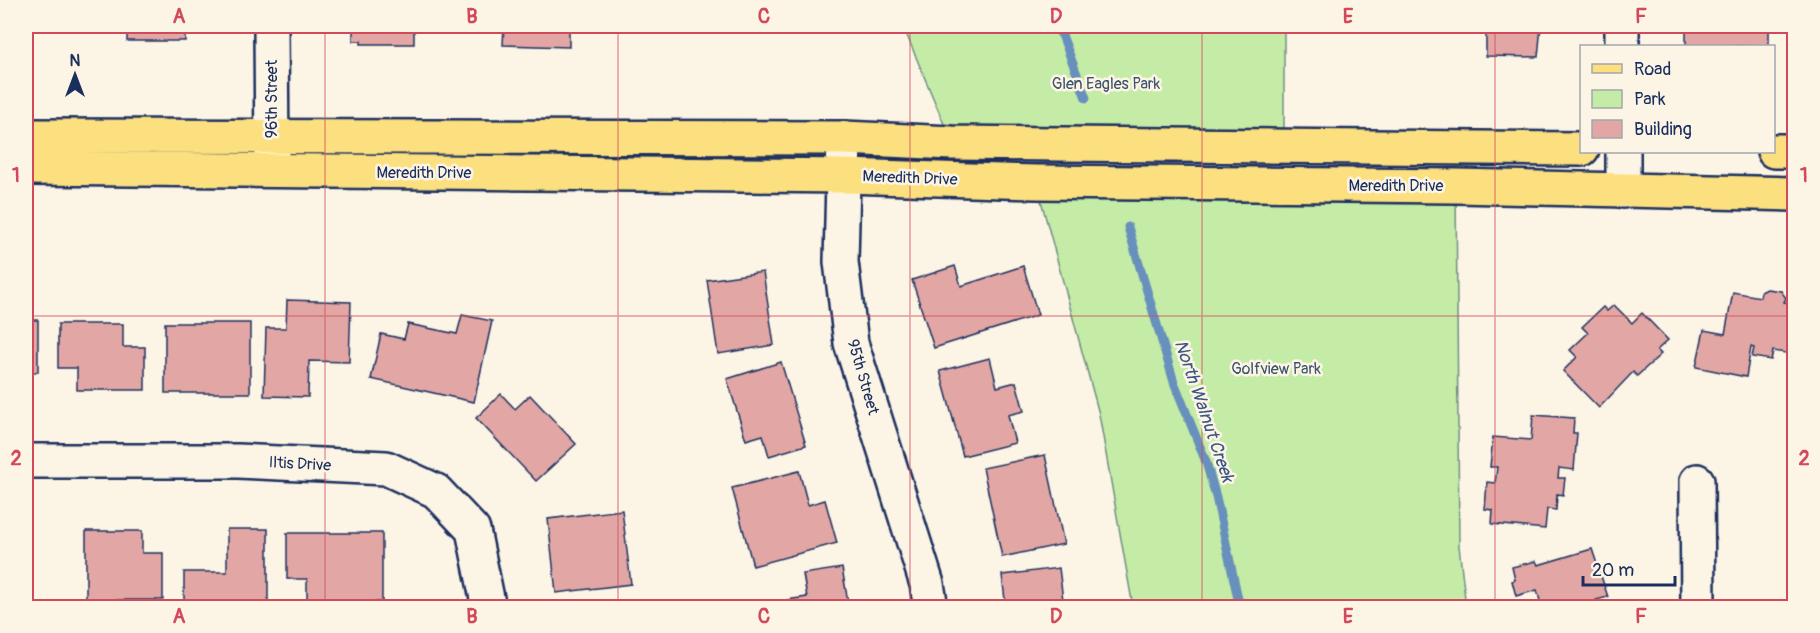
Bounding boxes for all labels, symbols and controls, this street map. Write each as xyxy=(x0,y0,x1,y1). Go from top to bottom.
text: A xyxy=(173,4,186,29)
text: B xyxy=(466,4,478,29)
text: C xyxy=(758,4,770,29)
text: D xyxy=(1050,4,1063,29)
text: E xyxy=(1343,4,1354,29)
text: F xyxy=(1635,4,1647,29)
north arrow xyxy=(45,45,105,105)
legend xyxy=(1580,45,1775,153)
text: N xyxy=(70,51,81,71)
text: Road xyxy=(1634,58,1671,81)
street label: 96th Street xyxy=(262,59,282,138)
park label: Glen Eagles Park xyxy=(1052,74,1161,94)
text: Park xyxy=(1634,88,1666,111)
text: Building xyxy=(1634,118,1692,141)
text: 1 xyxy=(12,163,20,188)
street label: Meredith Drive xyxy=(377,163,472,183)
text: 1 xyxy=(1800,163,1808,188)
street label: Meredith Drive xyxy=(862,166,958,190)
street label: Meredith Drive xyxy=(1349,176,1444,196)
street label: 95th Street xyxy=(843,337,883,418)
water label: North Walnut Creek xyxy=(1169,337,1240,486)
park label: Golfview Park xyxy=(1231,359,1321,379)
text: 2 xyxy=(10,446,22,471)
text: 2 xyxy=(1798,446,1810,471)
street label: Iltis Drive xyxy=(268,452,332,476)
scale bar xyxy=(1583,549,1674,587)
text: 20 m xyxy=(1592,559,1634,582)
text: A xyxy=(173,604,186,629)
text: B xyxy=(466,604,478,629)
text: C xyxy=(758,604,770,629)
text: D xyxy=(1050,604,1063,629)
text: E xyxy=(1343,604,1354,629)
text: F xyxy=(1635,604,1647,629)

